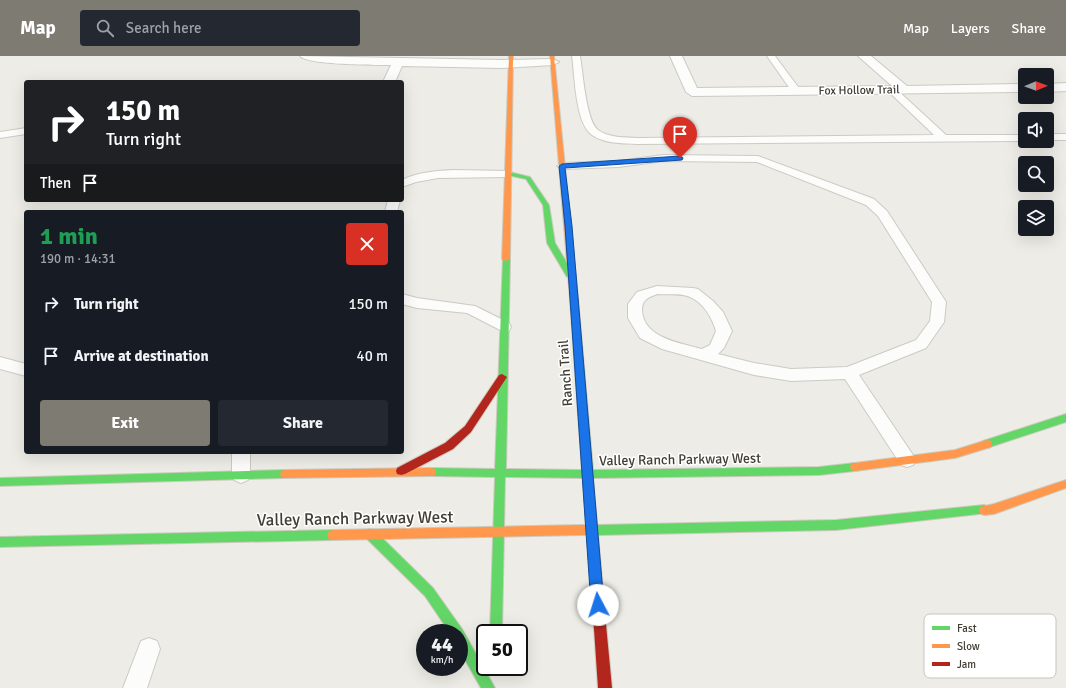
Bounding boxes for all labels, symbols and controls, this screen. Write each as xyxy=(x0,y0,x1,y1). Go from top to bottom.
search box xyxy=(80,10,360,46)
text: Map xyxy=(20,16,56,40)
icon: search xyxy=(94,17,116,39)
text: Search here xyxy=(126,19,201,37)
text: Map xyxy=(903,20,929,37)
text: Layers xyxy=(951,20,990,37)
text: Share xyxy=(1012,20,1046,37)
north arrow xyxy=(1018,68,1054,104)
map controls xyxy=(1018,68,1054,236)
street label: Fox Hollow Trail xyxy=(818,82,900,99)
text: 150 m xyxy=(106,94,180,128)
icon: right xyxy=(40,96,92,148)
button: sound xyxy=(1018,112,1054,148)
pin xyxy=(663,117,697,158)
icon: arrive xyxy=(669,123,691,145)
text: Turn right xyxy=(106,128,181,150)
button: search xyxy=(1018,156,1054,192)
icon: arrive xyxy=(79,172,101,194)
text: Then xyxy=(40,174,71,192)
button: layers xyxy=(1018,200,1054,236)
text: 1 min xyxy=(40,221,98,251)
button: close xyxy=(346,223,388,265)
text: 190 m · 14:31 xyxy=(40,251,116,267)
icon: right xyxy=(40,293,62,315)
text: Turn right xyxy=(74,295,139,313)
text: 150 m xyxy=(348,295,388,313)
street label: Ranch Trail xyxy=(555,339,576,407)
icon: arrive xyxy=(40,345,62,367)
text: Arrive at destination xyxy=(74,347,209,365)
text: 40 m xyxy=(357,347,388,365)
button: Exit xyxy=(40,400,210,446)
button: Share xyxy=(218,400,388,446)
street label: Valley Ranch Parkway West xyxy=(599,450,761,469)
street label: Valley Ranch Parkway West xyxy=(256,506,454,531)
position arrow xyxy=(577,584,619,626)
legend xyxy=(924,614,1056,678)
text: Fast xyxy=(957,622,977,635)
speed limit sign: 50 xyxy=(476,624,528,676)
text: 44 xyxy=(431,632,453,657)
text: Slow xyxy=(957,640,980,653)
text: km/h xyxy=(431,654,453,666)
text: Jam xyxy=(957,658,976,671)

